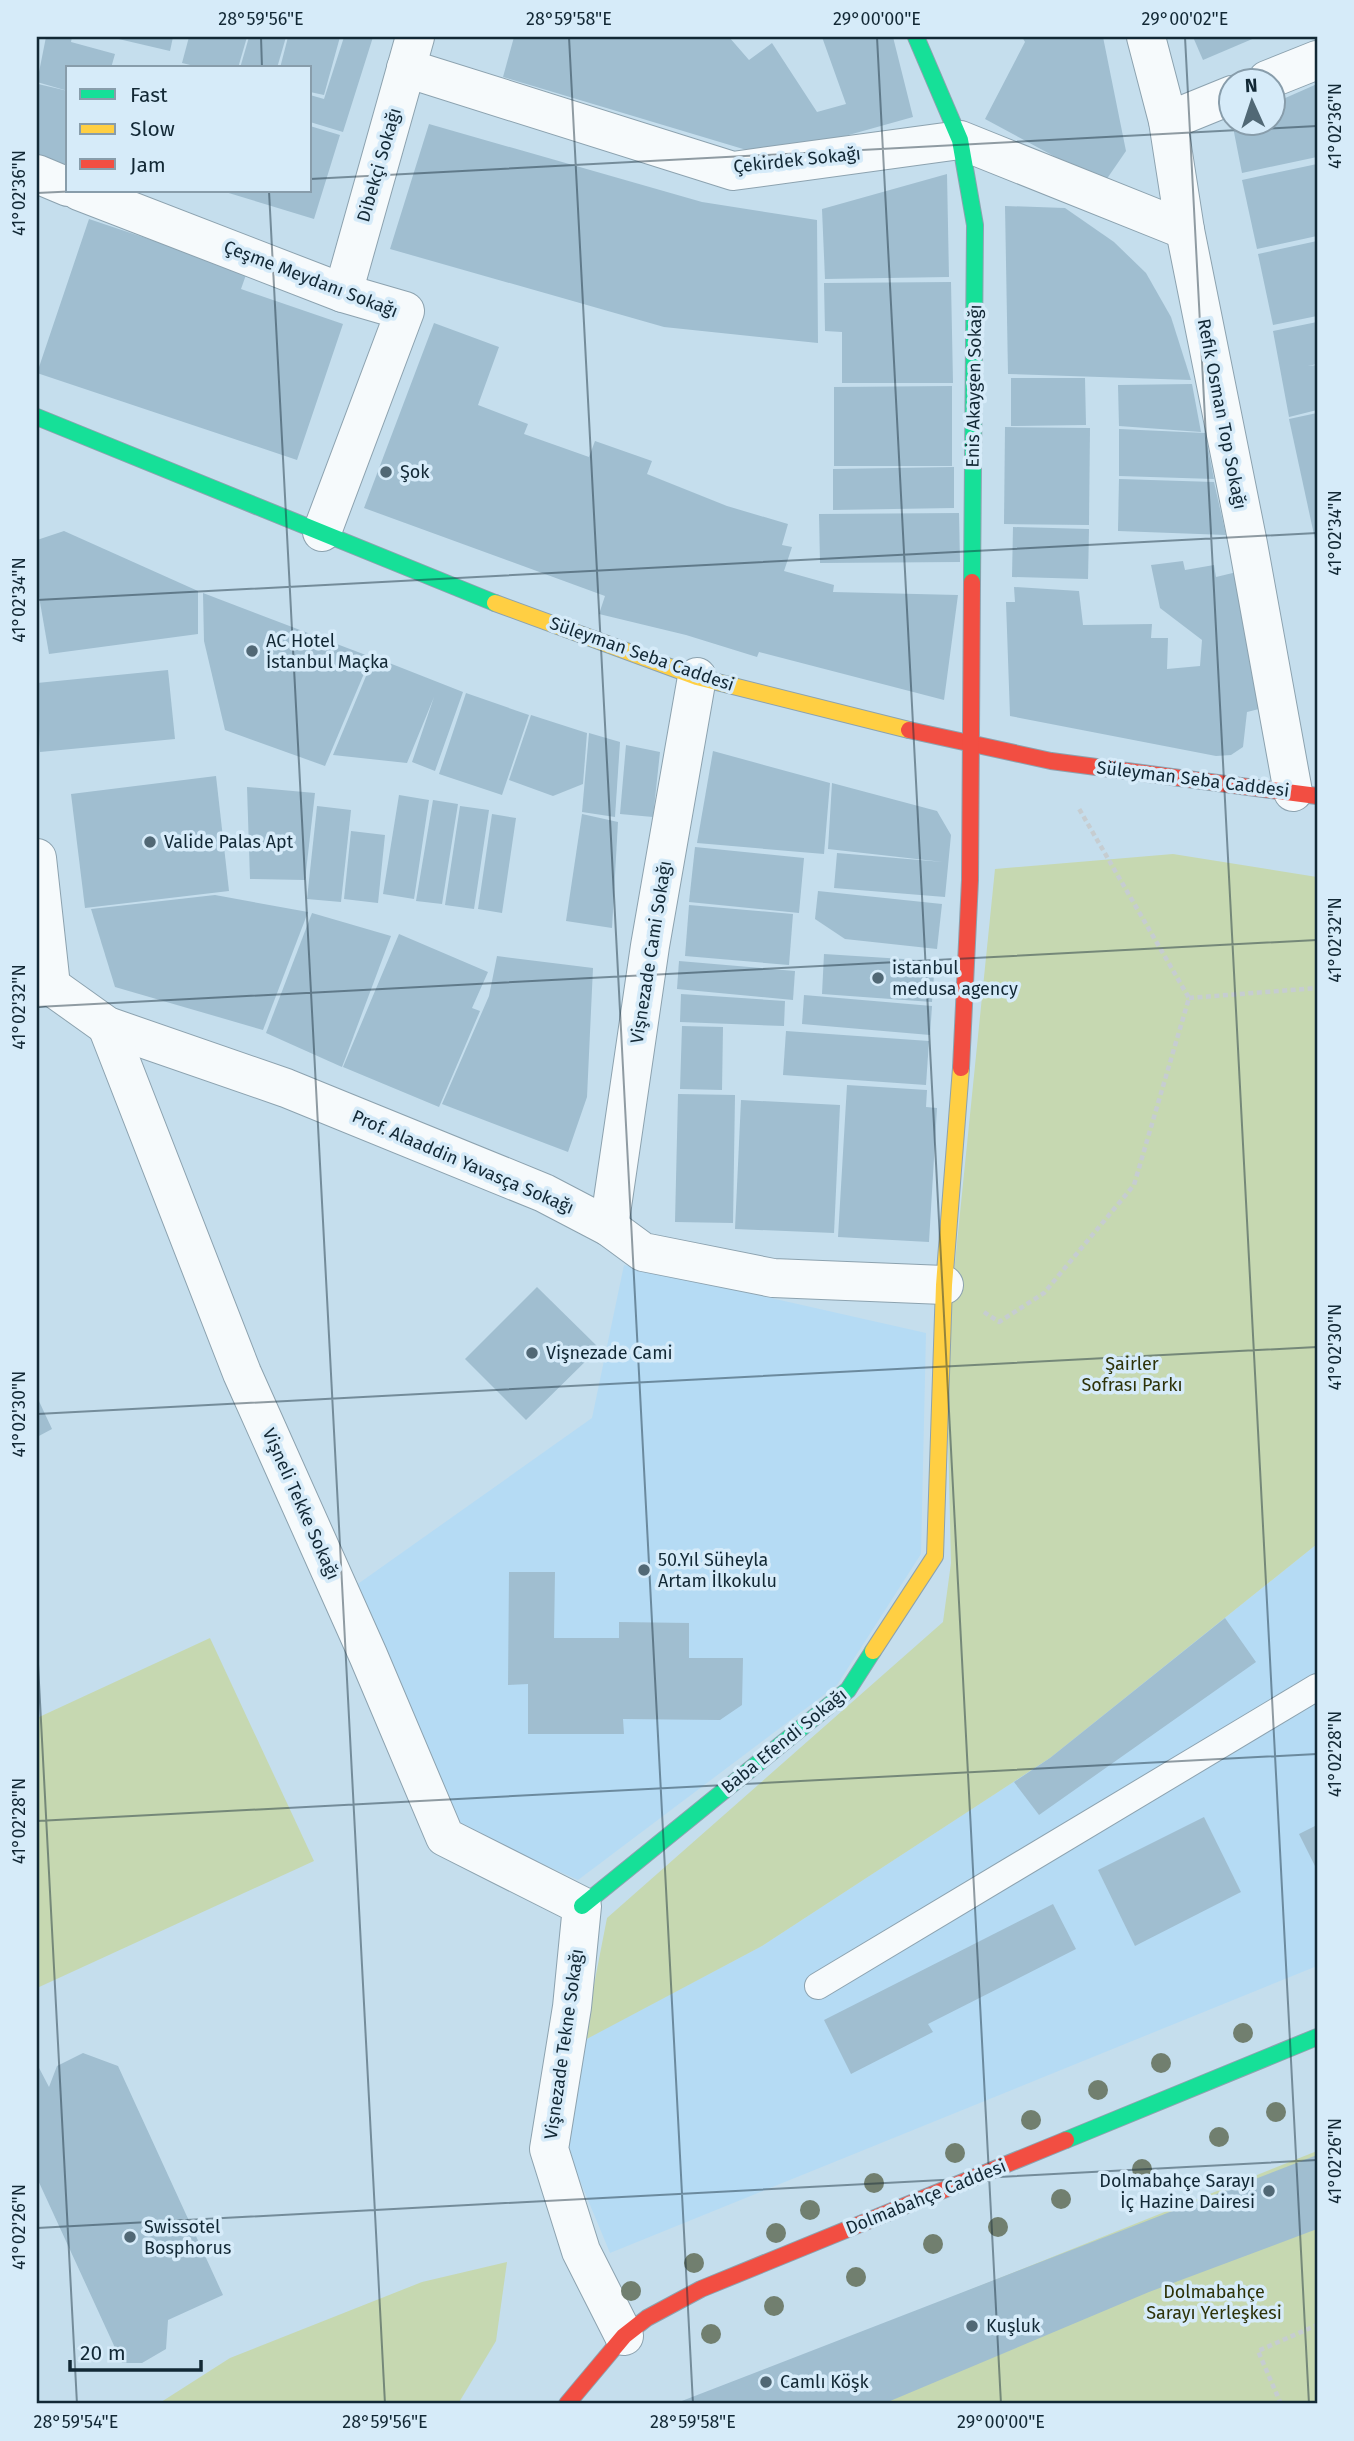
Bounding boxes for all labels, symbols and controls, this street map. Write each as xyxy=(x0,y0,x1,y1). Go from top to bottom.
text: 28°59'56"E xyxy=(218,8,304,30)
text: 28°59'58"E xyxy=(526,8,612,30)
text: 29°00'00"E xyxy=(833,8,921,30)
text: 29°00'02"E xyxy=(1142,8,1228,30)
legend xyxy=(66,66,312,192)
north arrow xyxy=(1218,66,1288,136)
text: N xyxy=(1244,74,1258,97)
text: Fast xyxy=(130,82,168,108)
text: 41°02'36"N xyxy=(1324,83,1346,169)
street label: Dibekçi Sokağı xyxy=(352,105,406,225)
text: Slow xyxy=(130,116,175,142)
street label: Çekirdek Sokağı xyxy=(732,142,862,178)
text: 41°02'36"N xyxy=(8,150,30,236)
text: Jam xyxy=(130,152,166,178)
street label: Çeşme Meydanı Sokağı xyxy=(221,236,401,322)
street label: Enis Akaygen Sokağı xyxy=(962,304,986,468)
street label: Refik Osman Top Sokağı xyxy=(1193,317,1251,511)
place label: Şok xyxy=(400,461,430,483)
marker: Şok xyxy=(378,464,394,480)
text: 41°02'34"N xyxy=(1324,490,1346,576)
text: 41°02'34"N xyxy=(8,557,30,643)
street label: Süleyman Seba Caddesi xyxy=(547,612,737,696)
place label: AC Hotel İstanbul Maçka xyxy=(266,630,389,673)
marker: AC Hotel İstanbul Maçka xyxy=(244,643,260,659)
street label: Süleyman Seba Caddesi xyxy=(1095,756,1291,802)
place label: Valide Palas Apt xyxy=(164,831,294,853)
marker: Valide Palas Apt xyxy=(142,834,158,850)
street label: Vişnezade Cami Sokağı xyxy=(626,859,676,1045)
text: 41°02'32"N xyxy=(1324,897,1346,983)
place label: istanbul medusa agency xyxy=(892,957,1018,1000)
text: 41°02'32"N xyxy=(8,964,30,1050)
marker: istanbul medusa agency xyxy=(870,970,886,986)
street label: Prof. Alaaddin Yavasça Sokağı xyxy=(349,1105,577,1219)
text: 41°02'30"N xyxy=(1324,1304,1346,1390)
place label: Vişnezade Cami xyxy=(546,1342,673,1364)
marker: Vişnezade Cami xyxy=(524,1345,540,1361)
park label: Şairler Sofrası Parkı xyxy=(1081,1353,1183,1396)
text: 41°02'30"N xyxy=(8,1371,30,1457)
street label: Vişneli Tekke Sokağı xyxy=(258,1425,344,1583)
place label: 50.Yıl Süheyla Artam İlkokulu xyxy=(658,1549,777,1592)
marker: 50.Yıl Süheyla Artam İlkokulu xyxy=(636,1562,652,1578)
street label: Baba Efendi Sokağı xyxy=(717,1684,851,1798)
text: 41°02'28"N xyxy=(1324,1711,1346,1797)
text: 41°02'28"N xyxy=(8,1778,30,1864)
street label: Vişnezade Tekne Sokağı xyxy=(540,1947,588,2141)
text: 41°02'26"N xyxy=(1324,2118,1346,2204)
street label: Dolmabahçe Caddesi xyxy=(843,2155,1009,2239)
place label: Dolmabahçe Sarayı İç Hazine Dairesi xyxy=(1099,2170,1255,2213)
marker: Dolmabahçe Sarayı İç Hazine Dairesi xyxy=(1261,2183,1277,2199)
text: 41°02'26"N xyxy=(8,2184,30,2270)
place label: Swissotel Bosphorus xyxy=(144,2216,231,2259)
marker: Swissotel Bosphorus xyxy=(122,2229,138,2245)
park label: Dolmabahçe Sarayı Yerleşkesi xyxy=(1146,2281,1282,2324)
place label: Kuşluk xyxy=(986,2315,1041,2337)
marker: Kuşluk xyxy=(964,2318,980,2334)
scale bar xyxy=(70,2329,201,2373)
text: 20 m xyxy=(80,2340,126,2366)
place label: Camlı Köşk xyxy=(780,2371,870,2393)
marker: Camlı Köşk xyxy=(758,2374,774,2390)
text: 28°59'54"E xyxy=(34,2411,118,2433)
text: 28°59'56"E xyxy=(342,2411,428,2433)
text: 28°59'58"E xyxy=(650,2411,736,2433)
text: 29°00'00"E xyxy=(957,2411,1045,2433)

